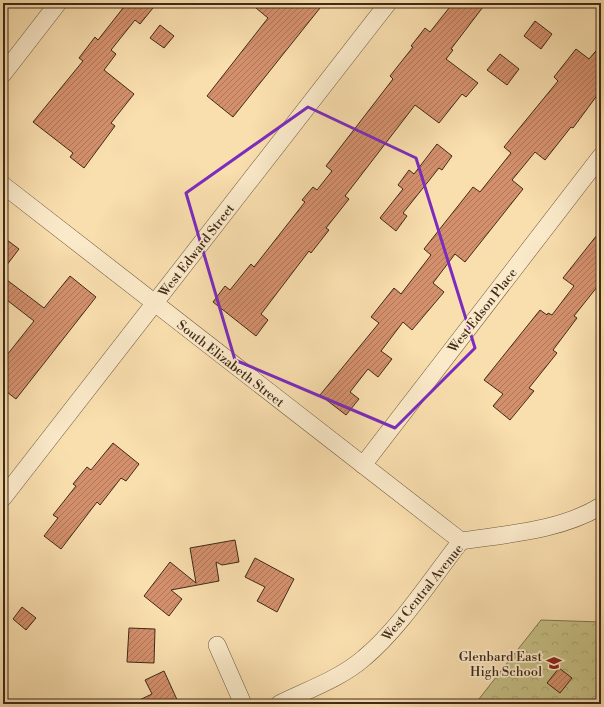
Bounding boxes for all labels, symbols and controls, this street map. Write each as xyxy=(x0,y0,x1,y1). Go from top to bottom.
street label: West Edward Street xyxy=(155,201,238,301)
street label: West Edson Place xyxy=(444,265,521,357)
street label: South Elizabeth Street xyxy=(174,317,288,411)
street label: West Central Avenue xyxy=(378,541,467,645)
place label: Glenbard East High School xyxy=(459,649,542,680)
school or university icon: Glenbard East High School xyxy=(545,654,563,672)

